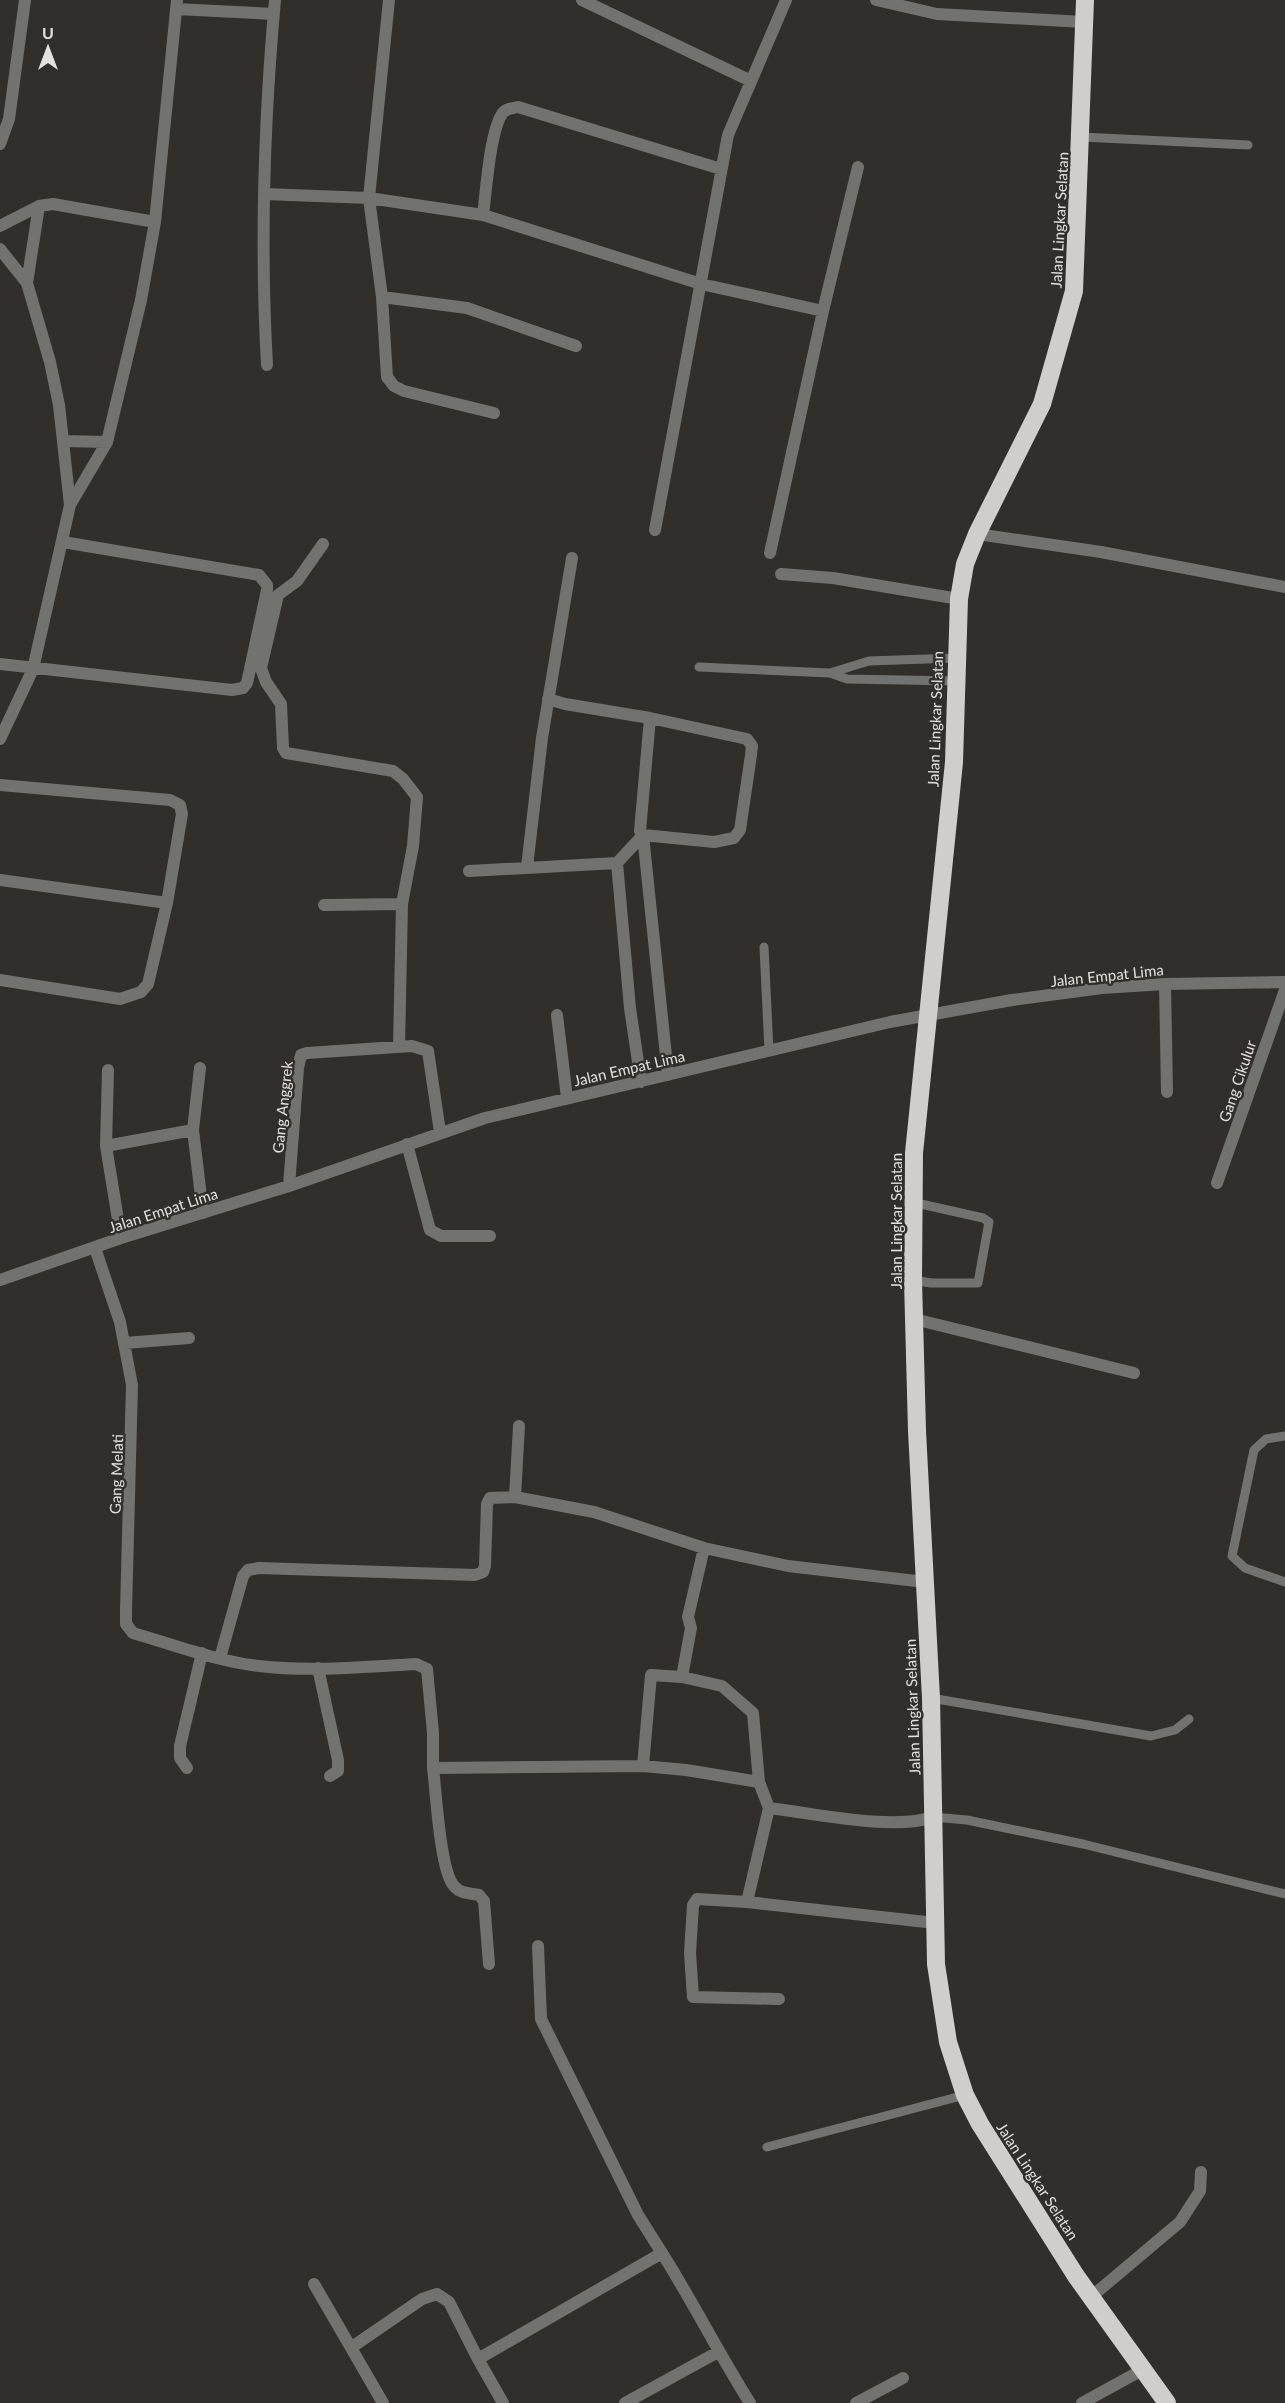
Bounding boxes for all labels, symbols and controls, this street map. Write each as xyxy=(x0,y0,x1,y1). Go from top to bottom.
north arrow xyxy=(18,18,78,78)
text: U xyxy=(42,23,54,42)
street label: Jalan Lingkar Selatan xyxy=(1046,151,1072,289)
street label: Jalan Lingkar Selatan xyxy=(924,651,946,787)
street label: Jalan Empat Lima xyxy=(1050,960,1164,990)
street label: Gang Cikulur xyxy=(1215,1037,1260,1124)
street label: Jalan Empat Lima xyxy=(572,1046,686,1090)
street label: Gang Anggrek xyxy=(268,1060,296,1154)
street label: Jalan Lingkar Selatan xyxy=(887,1153,905,1289)
street label: Jalan Empat Lima xyxy=(106,1184,220,1236)
street label: Gang Melati xyxy=(106,1434,126,1514)
street label: Jalan Lingkar Selatan xyxy=(901,1639,923,1775)
street label: Jalan Lingkar Selatan xyxy=(993,2119,1083,2243)

